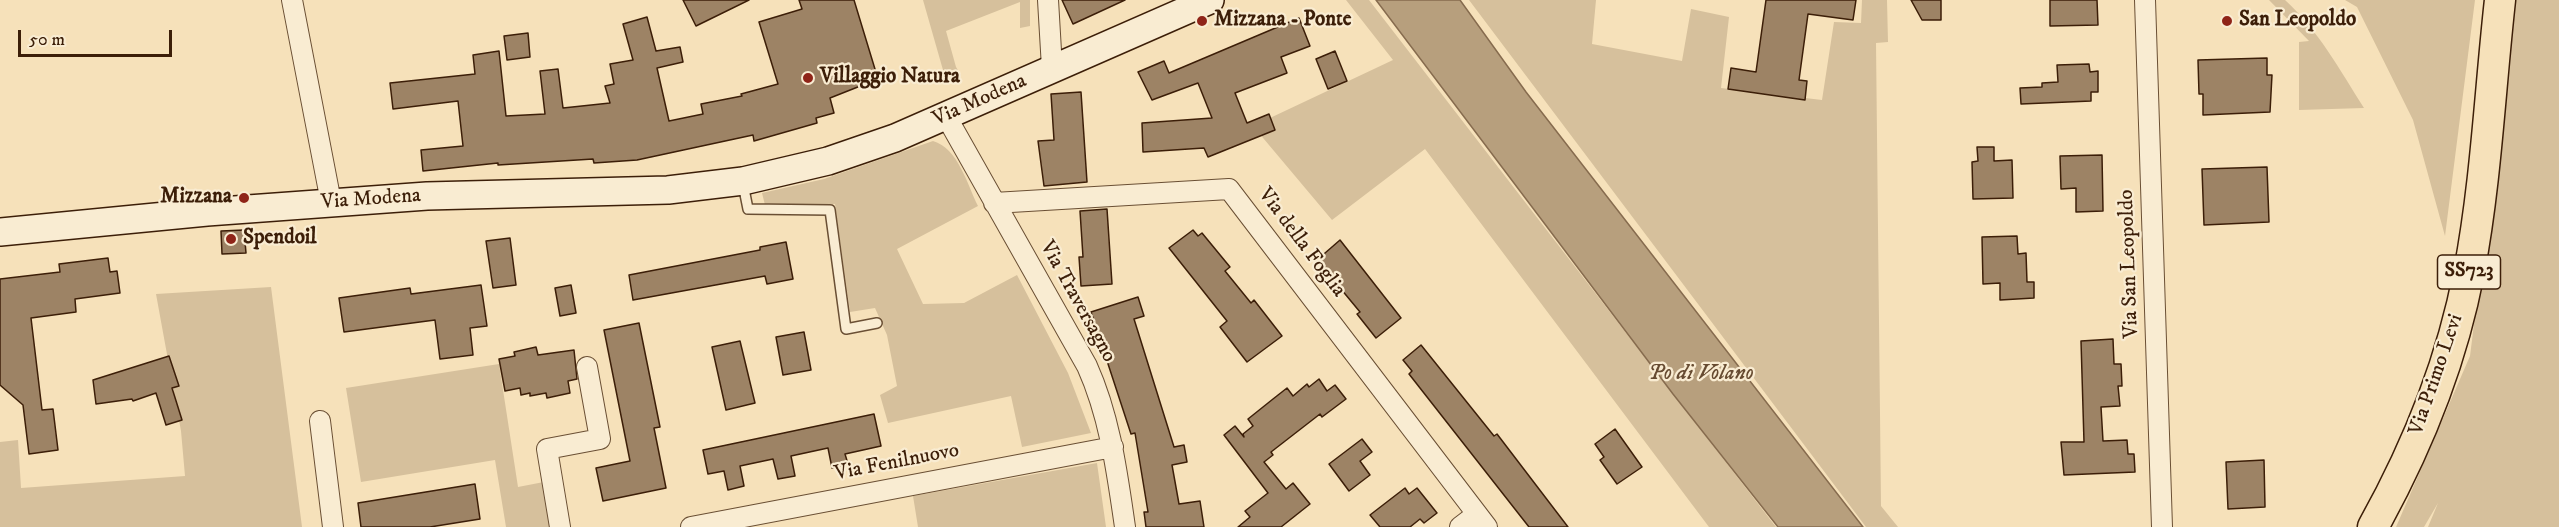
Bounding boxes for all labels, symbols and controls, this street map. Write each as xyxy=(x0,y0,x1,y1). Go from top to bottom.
place label: Mizzana - Ponte xyxy=(1214,8,1351,34)
place label: San Leopoldo xyxy=(2239,8,2356,34)
marker: Mizzana - Ponte xyxy=(1195,14,1209,28)
marker: San Leopoldo xyxy=(2220,14,2234,28)
scale bar xyxy=(21,18,176,56)
text: 50 m xyxy=(29,29,65,51)
place label: Villaggio Natura xyxy=(820,65,960,91)
street label: Via Modena xyxy=(929,69,1031,133)
marker: Villaggio Natura xyxy=(801,71,815,85)
street label: Via della Foglia xyxy=(1252,183,1350,303)
street label: Via Modena xyxy=(320,184,422,216)
place label: Mizzana xyxy=(160,185,232,211)
street label: Via San Leopoldo xyxy=(2115,189,2145,339)
marker: Mizzana xyxy=(237,191,251,205)
place label: Spendoil xyxy=(243,226,317,252)
marker: Spendoil xyxy=(224,232,238,246)
street label: Via Traversagno xyxy=(1033,237,1121,367)
road number: SS723 xyxy=(2438,255,2500,289)
street label: Via Primo Levi xyxy=(2405,311,2469,439)
water label: Po di Volano xyxy=(1648,361,1754,387)
street label: Via Fenilnuovo xyxy=(833,439,961,487)

